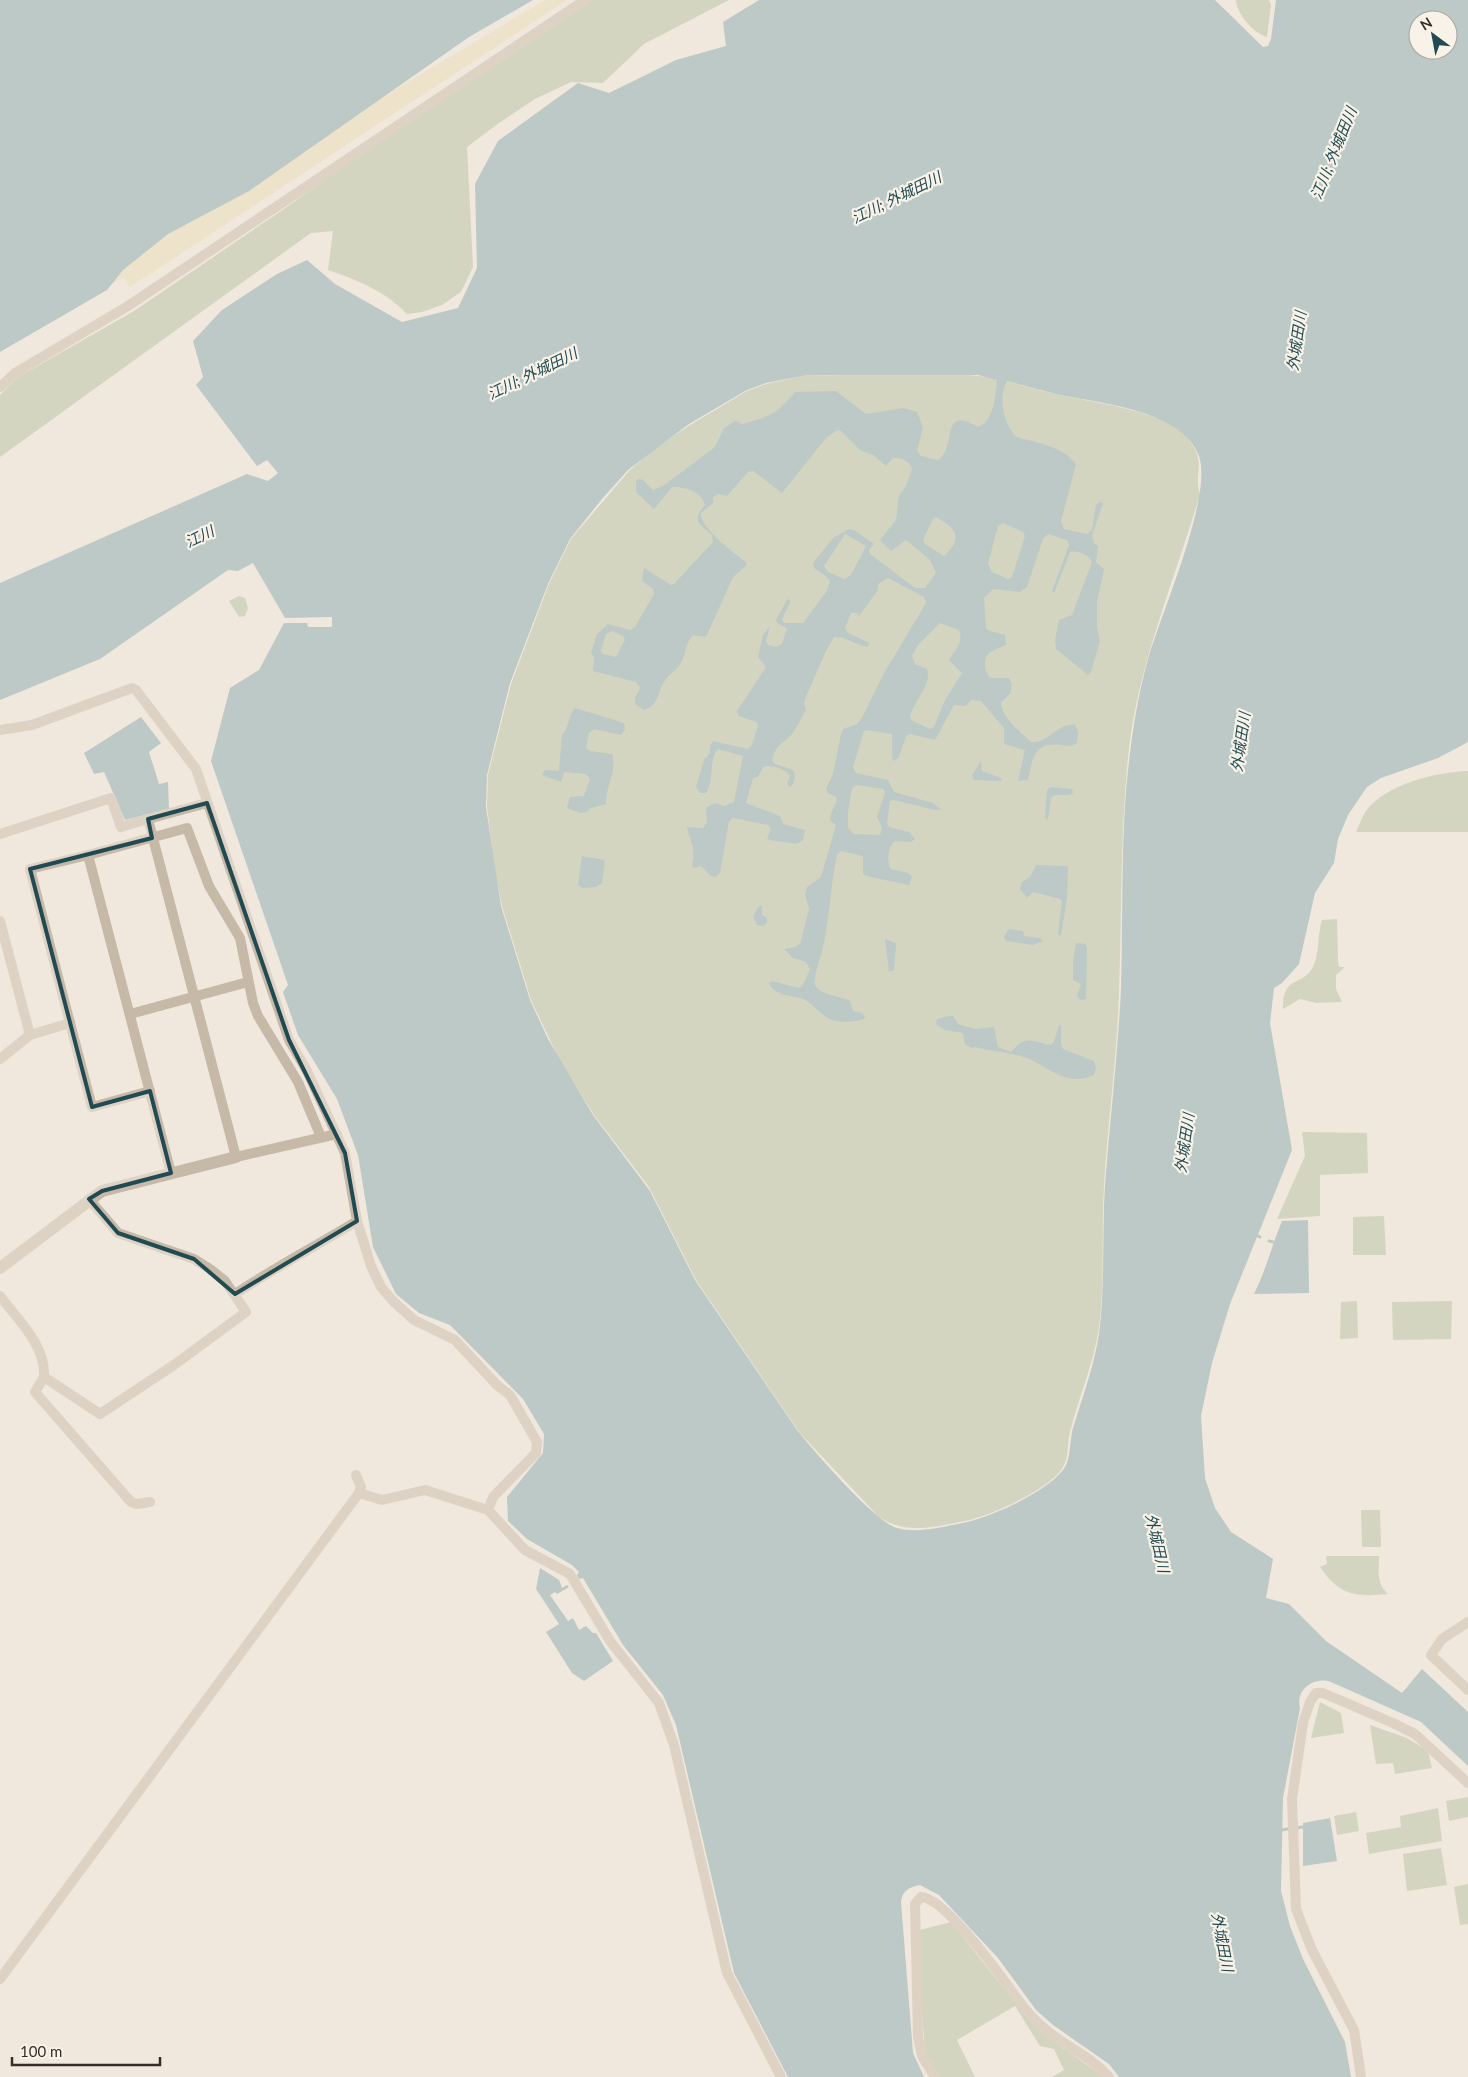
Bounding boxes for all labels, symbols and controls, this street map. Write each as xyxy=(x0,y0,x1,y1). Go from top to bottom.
north arrow xyxy=(1408,10,1458,60)
text: N xyxy=(1417,13,1435,34)
water label: 江川; 外城田川 xyxy=(1306,103,1360,202)
water label: 江川; 外城田川 xyxy=(848,167,946,226)
water label: 外城田川 xyxy=(1283,308,1309,372)
water label: 江川; 外城田川 xyxy=(484,343,582,402)
water label: 江川 xyxy=(182,520,218,551)
water label: 外城田川 xyxy=(1227,709,1253,773)
water label: 外城田川 xyxy=(1171,1110,1197,1174)
water label: 外城田川 xyxy=(1142,1512,1174,1576)
water label: 外城田川 xyxy=(1208,1911,1238,1975)
scale bar xyxy=(12,2034,160,2066)
text: 100 m xyxy=(20,2042,62,2060)

